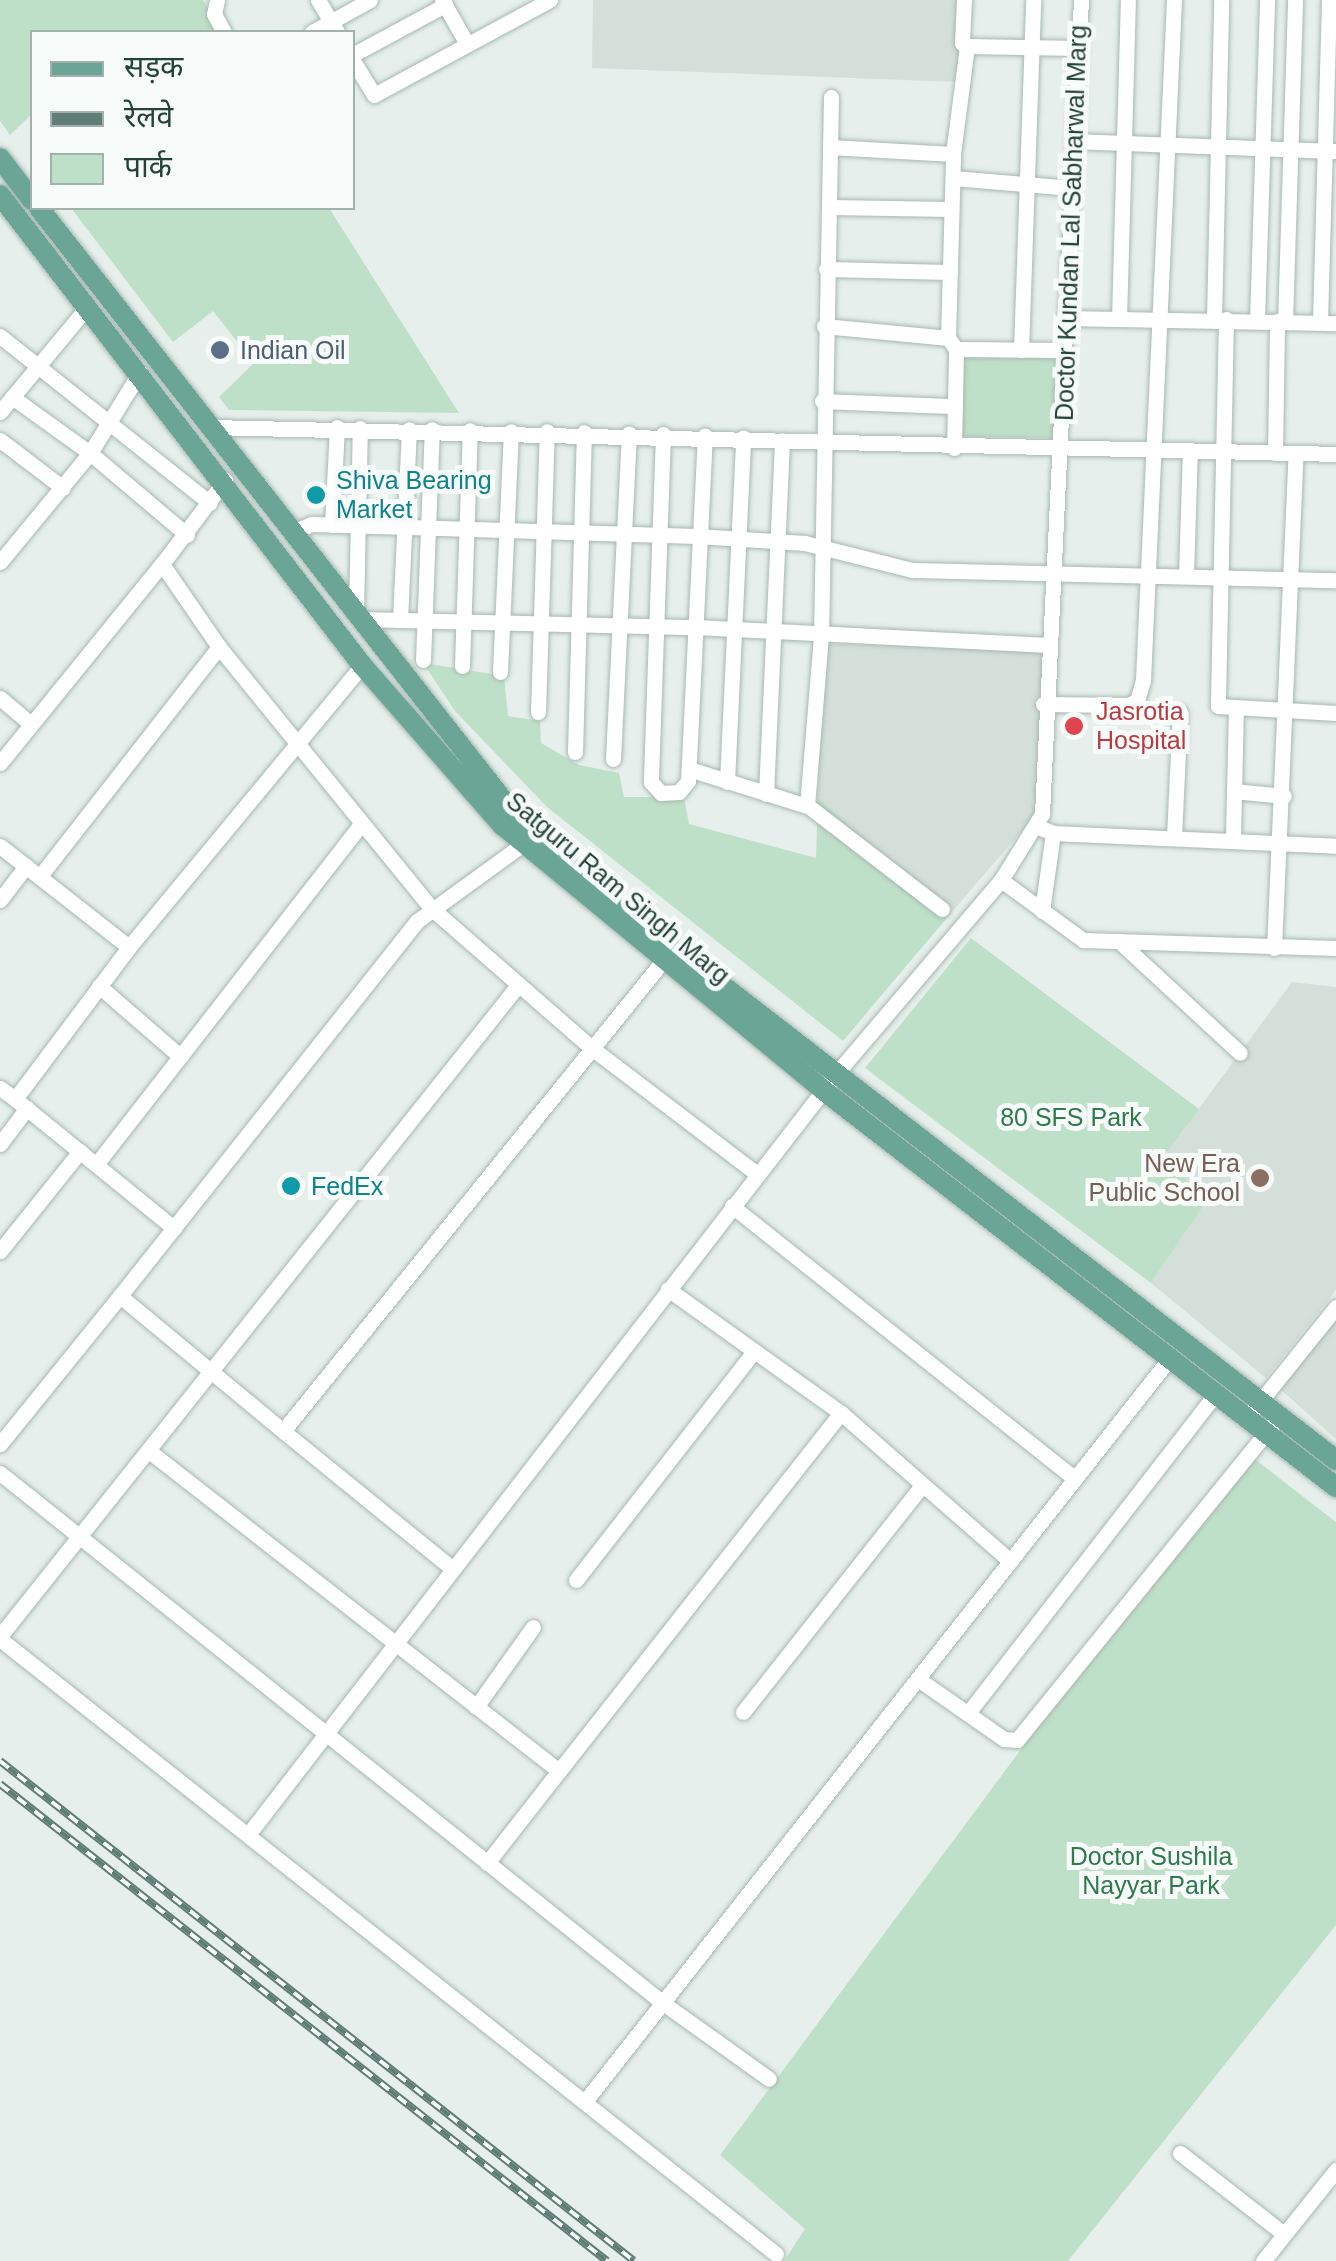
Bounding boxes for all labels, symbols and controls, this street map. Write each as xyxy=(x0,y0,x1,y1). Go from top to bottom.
street label: Doctor Kundan Lal Sabharwal Marg xyxy=(1049,25,1093,421)
legend xyxy=(30,30,355,210)
text: सड़क xyxy=(124,50,183,83)
text: रेलवे xyxy=(124,100,173,133)
text: पार्क xyxy=(124,150,172,183)
place label: Indian Oil xyxy=(240,335,346,365)
marker: Indian Oil xyxy=(209,339,231,361)
place label: Shiva Bearing Market xyxy=(336,466,492,525)
marker: Shiva Bearing Market xyxy=(305,484,327,506)
place label: Jasrotia Hospital xyxy=(1096,697,1186,756)
marker: Jasrotia Hospital xyxy=(1061,713,1087,739)
street label: Satguru Ram Singh Marg xyxy=(500,786,736,990)
park label: 80 SFS Park xyxy=(1000,1102,1142,1132)
place label: New Era Public School xyxy=(1089,1149,1240,1208)
marker: New Era Public School xyxy=(1249,1167,1271,1189)
place label: FedEx xyxy=(311,1171,383,1201)
marker: FedEx xyxy=(280,1175,302,1197)
park label: Doctor Sushila Nayyar Park xyxy=(1070,1842,1232,1901)

